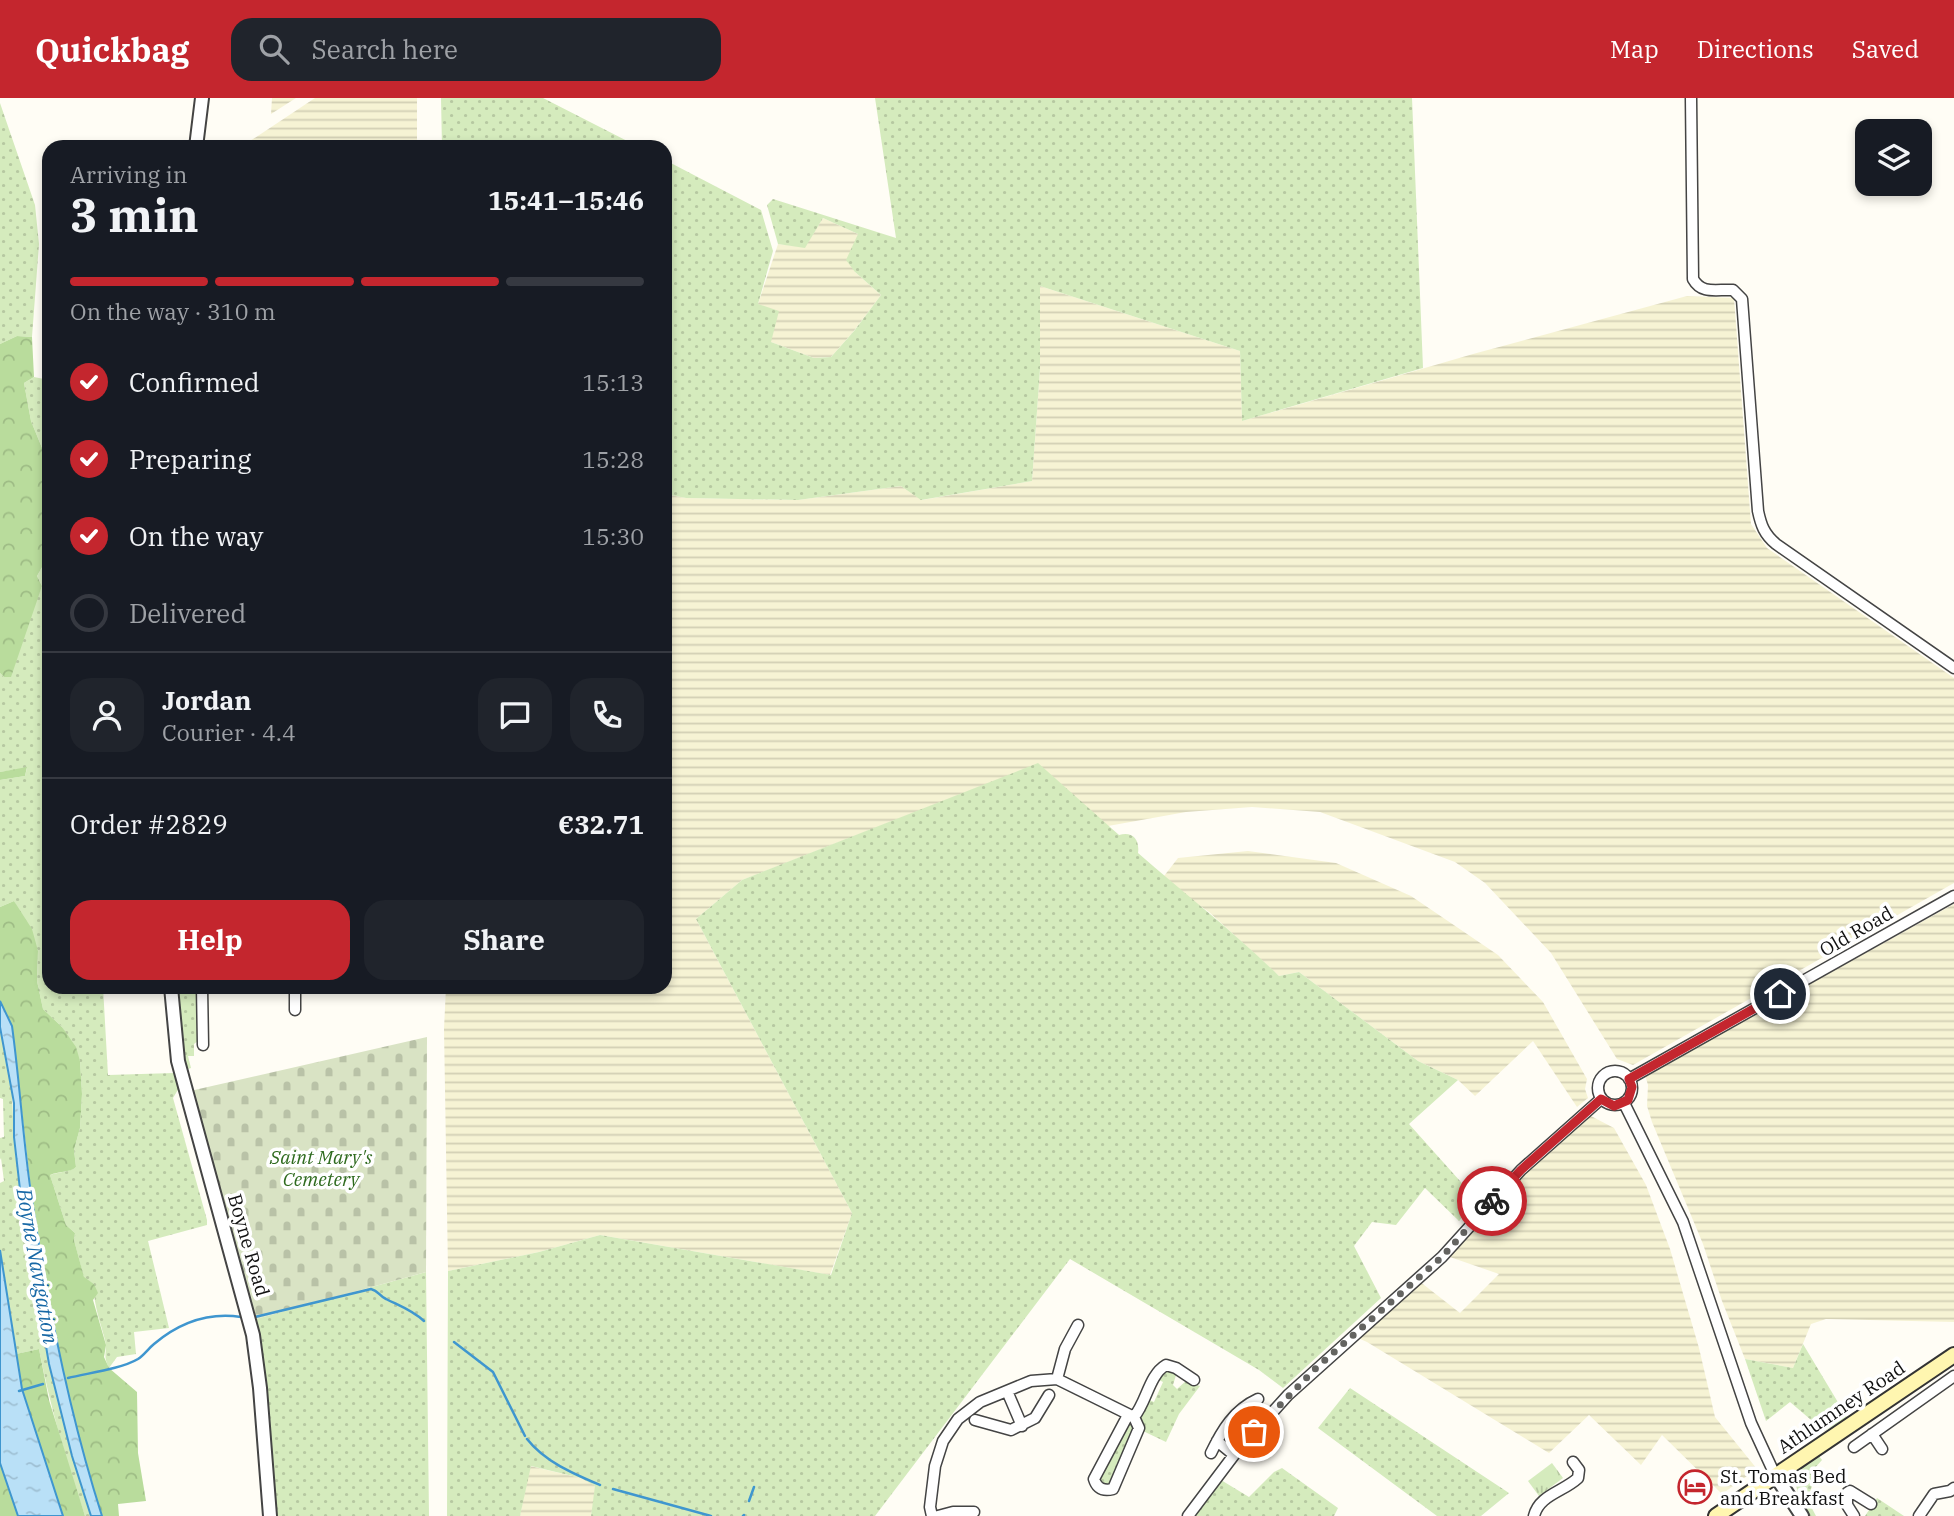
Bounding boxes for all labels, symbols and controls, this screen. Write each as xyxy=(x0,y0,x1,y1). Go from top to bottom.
search box xyxy=(231,18,721,81)
text: Quickbag xyxy=(35,28,189,71)
icon: search xyxy=(255,30,293,68)
text: Search here xyxy=(311,32,458,66)
text: Map xyxy=(1610,33,1659,65)
text: Directions xyxy=(1697,33,1814,65)
text: Saved xyxy=(1852,33,1919,65)
map controls xyxy=(1855,119,1932,196)
button: layers xyxy=(1855,119,1932,196)
text: Arriving in xyxy=(70,159,187,189)
text: 15:41–15:46 xyxy=(488,183,644,217)
text: 3 min xyxy=(70,185,199,245)
text: On the way · 310 m xyxy=(70,296,276,326)
icon: check xyxy=(70,363,108,401)
text: Confirmed xyxy=(129,365,260,399)
text: 15:13 xyxy=(582,367,644,397)
icon: check xyxy=(70,440,108,478)
text: Preparing xyxy=(129,442,251,476)
text: 15:28 xyxy=(582,444,644,474)
icon: check xyxy=(70,517,108,555)
text: On the way xyxy=(129,519,263,553)
text: 15:30 xyxy=(582,521,644,551)
text: Delivered xyxy=(129,596,246,630)
button: person xyxy=(70,678,144,752)
button: chat xyxy=(478,678,552,752)
button: phone xyxy=(570,678,644,752)
text: Jordan xyxy=(162,683,252,717)
text: Courier · 4.4 xyxy=(162,717,296,747)
text: Order #2829 xyxy=(70,807,228,841)
text: €32.71 xyxy=(558,807,644,841)
button: Help xyxy=(70,900,350,980)
button: Share xyxy=(364,900,644,980)
street label: Old Road xyxy=(1815,900,1897,962)
pin xyxy=(1750,964,1810,1024)
icon: home xyxy=(1761,975,1799,1013)
park label: Saint Mary's Cemetery xyxy=(269,1145,372,1191)
courier xyxy=(1457,1166,1527,1236)
icon: bike xyxy=(1473,1182,1511,1220)
water label: Boyne Navigation xyxy=(10,1185,65,1346)
street label: Boyne Road xyxy=(223,1191,275,1299)
street label: Athlumney Road xyxy=(1773,1355,1909,1459)
pin xyxy=(1224,1402,1284,1462)
icon: bag xyxy=(1235,1413,1273,1451)
place label: St. Tomas Bed and Breakfast xyxy=(1720,1464,1847,1510)
hotel icon: St. Tomas Bed and Breakfast xyxy=(1676,1468,1714,1506)

